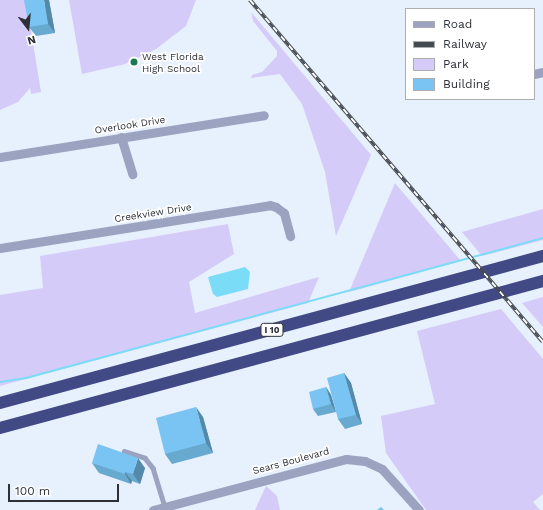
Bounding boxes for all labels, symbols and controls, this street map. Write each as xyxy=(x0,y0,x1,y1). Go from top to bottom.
north arrow xyxy=(8,8,48,48)
legend xyxy=(405,8,535,100)
text: Road xyxy=(443,17,472,31)
text: N xyxy=(26,33,37,47)
text: Railway xyxy=(443,37,487,51)
place label: West Florida High School xyxy=(142,50,204,74)
marker: West Florida High School xyxy=(129,57,139,67)
text: Park xyxy=(443,57,469,71)
text: Building xyxy=(443,77,490,91)
street label: Overlook Drive xyxy=(94,113,166,137)
street label: Creekview Drive xyxy=(113,201,193,225)
road number: I 10 xyxy=(260,323,284,337)
street label: Sears Boulevard xyxy=(251,445,331,477)
scale bar xyxy=(10,476,121,502)
text: 100 m xyxy=(15,484,50,498)

